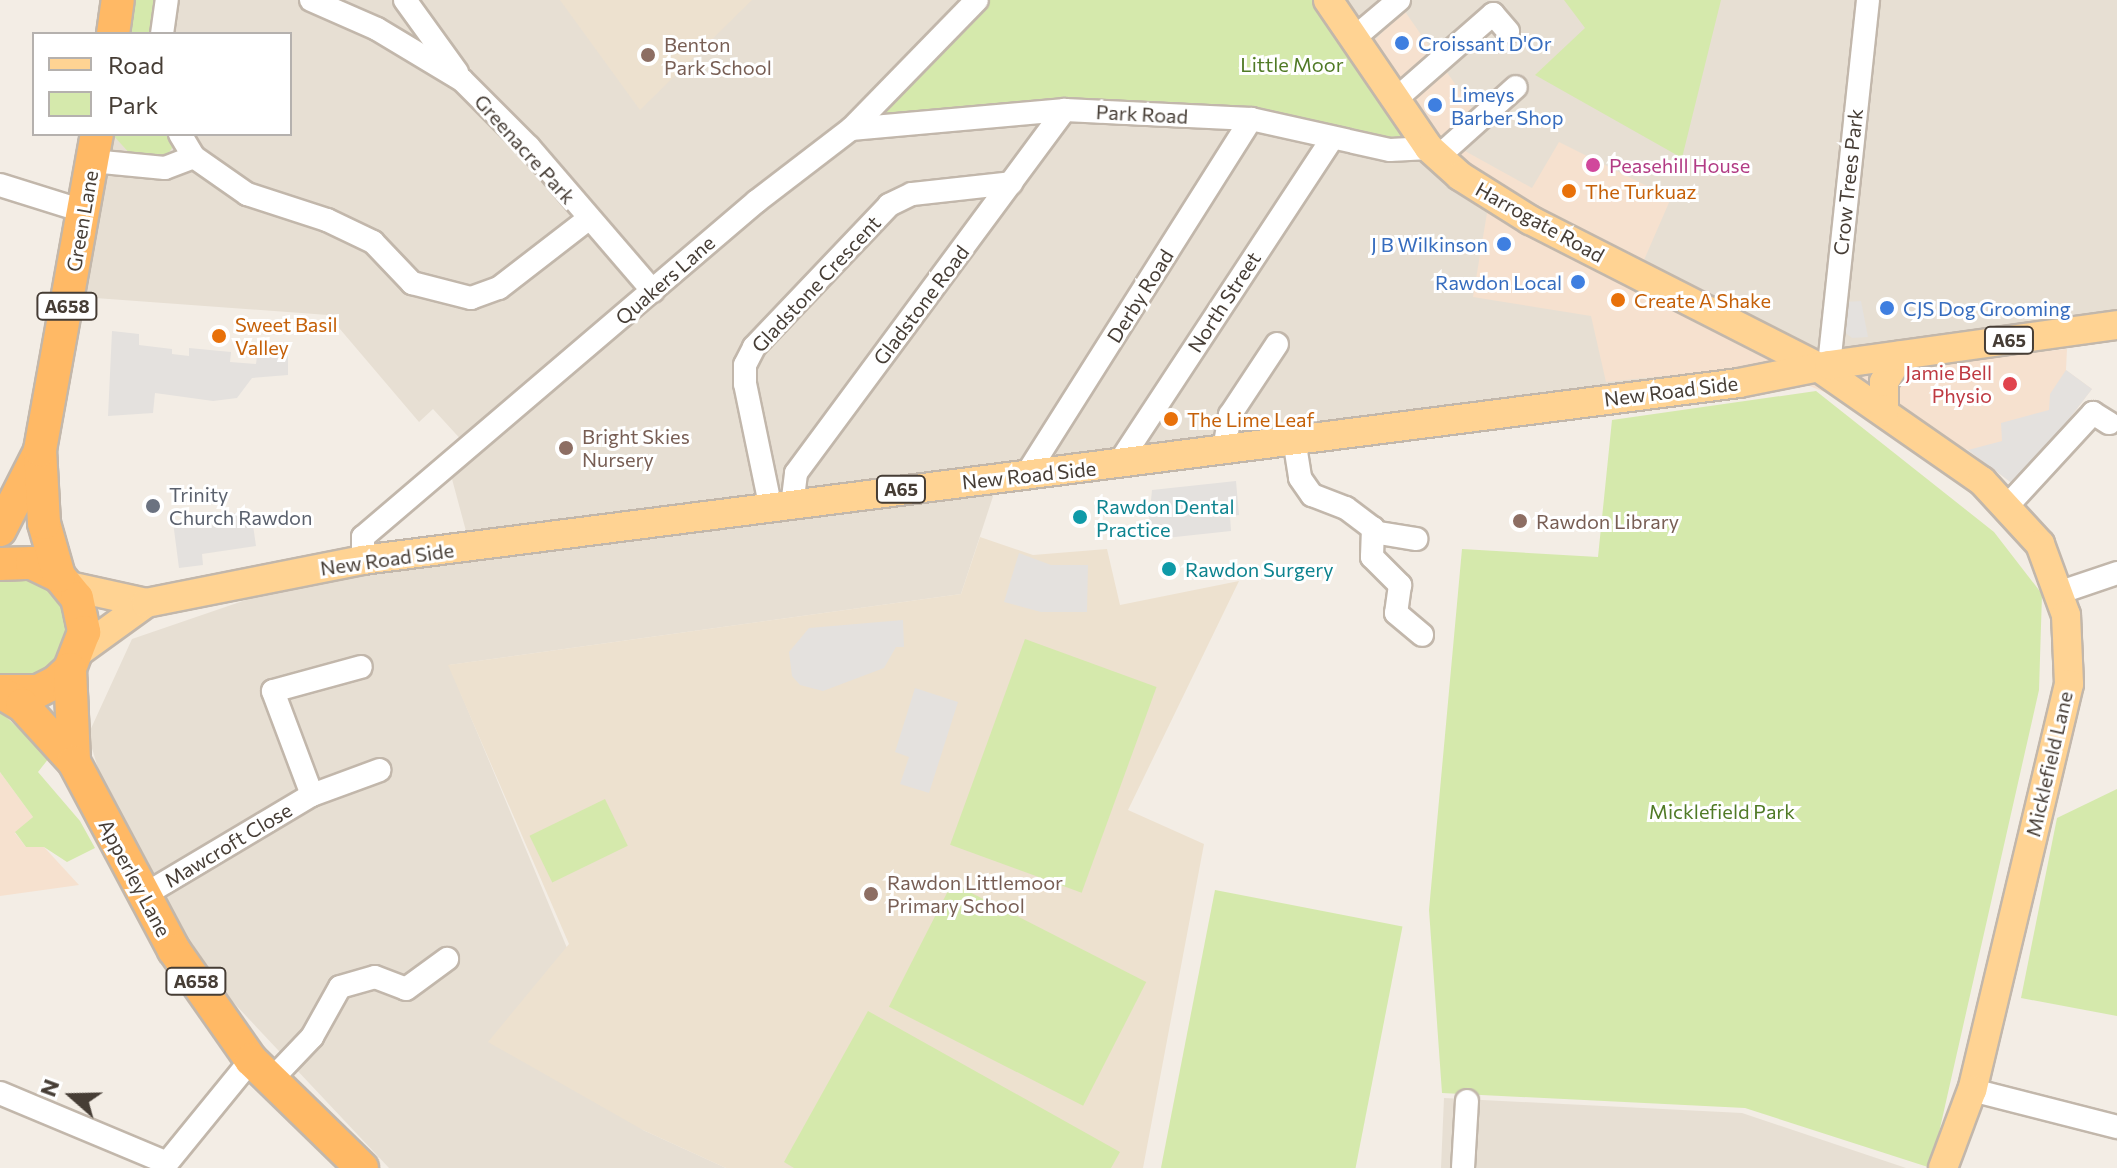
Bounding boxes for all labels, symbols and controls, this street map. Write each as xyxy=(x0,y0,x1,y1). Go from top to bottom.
place label: Croissant D'Or xyxy=(1418,31,1552,55)
legend xyxy=(32,32,292,136)
place label: Benton Park School xyxy=(664,32,772,79)
marker: Croissant D'Or xyxy=(1393,34,1411,52)
marker: Benton Park School xyxy=(639,46,657,64)
text: Road xyxy=(108,50,164,79)
park label: Little Moor xyxy=(1240,52,1344,76)
place label: Limeys Barber Shop xyxy=(1451,82,1564,129)
street label: Greenacre Park xyxy=(470,89,580,209)
text: Park xyxy=(108,90,158,119)
marker: Limeys Barber Shop xyxy=(1426,96,1444,114)
street label: Park Road xyxy=(1095,100,1189,128)
street label: Crow Trees Park xyxy=(1828,107,1868,257)
place label: Peasehill House xyxy=(1609,153,1750,177)
marker: Peasehill House xyxy=(1584,156,1602,174)
street label: Green Lane xyxy=(61,168,103,274)
street label: Harrogate Road xyxy=(1472,177,1608,267)
place label: The Turkuaz xyxy=(1585,179,1696,203)
marker: The Turkuaz xyxy=(1560,182,1578,200)
street label: Gladstone Crescent xyxy=(747,211,885,357)
street label: Quakers Lane xyxy=(611,230,719,330)
place label: J B Wilkinson xyxy=(1371,232,1488,256)
marker: J B Wilkinson xyxy=(1495,235,1513,253)
street label: Gladstone Road xyxy=(868,241,974,369)
street label: Derby Road xyxy=(1102,245,1178,347)
street label: North Street xyxy=(1183,247,1265,357)
place label: Rawdon Local xyxy=(1435,270,1562,294)
marker: Rawdon Local xyxy=(1569,273,1587,291)
place label: Create A Shake xyxy=(1634,288,1771,312)
marker: Create A Shake xyxy=(1609,291,1627,309)
road number: A658 xyxy=(35,292,99,320)
place label: CJS Dog Grooming xyxy=(1903,296,2071,320)
marker: CJS Dog Grooming xyxy=(1878,299,1896,317)
place label: Sweet Basil Valley xyxy=(235,312,338,359)
road number: A65 xyxy=(1983,326,2035,354)
marker: Sweet Basil Valley xyxy=(210,327,228,345)
place label: Jamie Bell Physio xyxy=(1905,360,1992,407)
street label: New Road Side xyxy=(1603,371,1739,411)
marker: Jamie Bell Physio xyxy=(1999,373,2021,395)
place label: The Lime Leaf xyxy=(1187,407,1314,431)
marker: The Lime Leaf xyxy=(1162,410,1180,428)
place label: Bright Skies Nursery xyxy=(582,424,690,471)
marker: Bright Skies Nursery xyxy=(557,439,575,457)
street label: New Road Side xyxy=(961,456,1097,494)
road number: A65 xyxy=(875,475,927,503)
place label: Trinity Church Rawdon xyxy=(169,482,312,529)
place label: Rawdon Dental Practice xyxy=(1096,494,1235,541)
marker: Trinity Church Rawdon xyxy=(144,497,162,515)
marker: Rawdon Dental Practice xyxy=(1071,508,1089,526)
place label: Rawdon Library xyxy=(1536,509,1679,533)
marker: Rawdon Library xyxy=(1511,512,1529,530)
street label: New Road Side xyxy=(319,538,455,580)
place label: Rawdon Surgery xyxy=(1185,557,1334,581)
marker: Rawdon Surgery xyxy=(1160,560,1178,578)
street label: Micklefield Lane xyxy=(2021,689,2077,839)
street label: Mawcroft Close xyxy=(160,798,296,892)
park label: Micklefield Park xyxy=(1649,799,1795,823)
street label: Apperley Lane xyxy=(94,815,176,941)
place label: Rawdon Littlemoor Primary School xyxy=(887,870,1063,917)
marker: Rawdon Littlemoor Primary School xyxy=(862,885,880,903)
road number: A658 xyxy=(164,967,228,995)
north arrow xyxy=(32,1056,112,1136)
text: N xyxy=(33,1075,64,1100)

